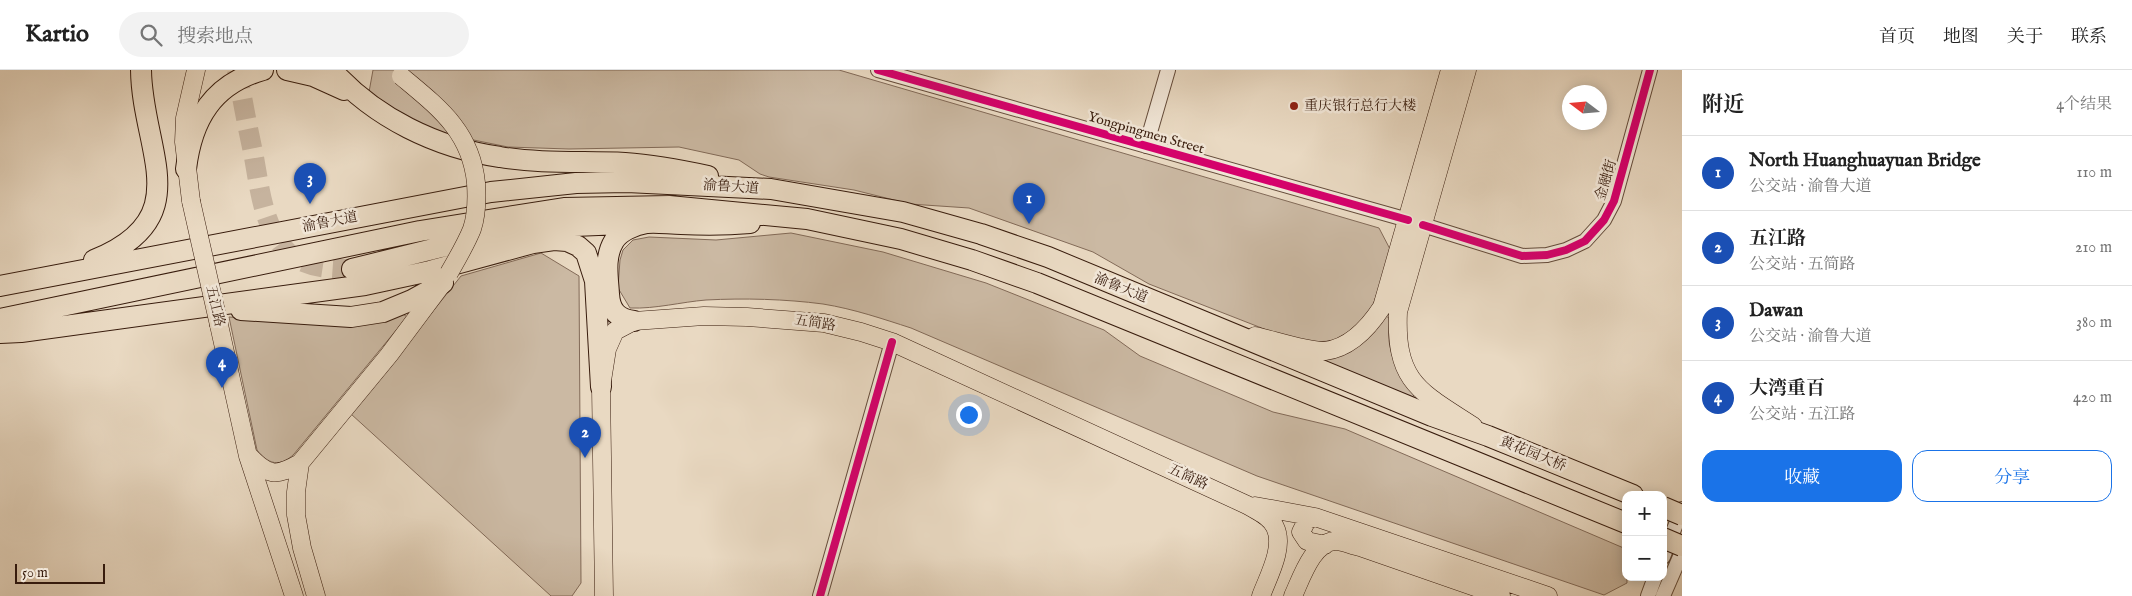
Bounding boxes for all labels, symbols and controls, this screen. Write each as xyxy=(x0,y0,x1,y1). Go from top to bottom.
search box xyxy=(119,12,469,57)
text: Kartio xyxy=(25,19,89,50)
icon: search xyxy=(137,21,165,49)
text: 搜索地点 xyxy=(177,25,253,49)
text: 首页 xyxy=(1879,26,1915,49)
text: 地图 xyxy=(1943,26,1979,49)
text: 关于 xyxy=(2007,26,2043,49)
text: 联系 xyxy=(2071,26,2107,49)
north arrow xyxy=(1562,85,1607,130)
text: 附近 xyxy=(1702,92,1744,119)
text: 4个结果 xyxy=(2056,95,2112,115)
place label: 重庆银行总行大楼 xyxy=(1304,97,1416,115)
marker: 重庆银行总行大楼 xyxy=(1288,100,1300,112)
street label: Yongpingmen Street xyxy=(1086,108,1206,158)
text: North Huanghuayuan Bridge xyxy=(1749,149,1981,173)
street label: 金融街 xyxy=(1591,157,1621,203)
pin: 3 xyxy=(294,163,326,204)
text: 1 xyxy=(1715,163,1721,183)
text: 110 m xyxy=(2076,163,2112,183)
street label: 渝鲁大道 xyxy=(702,176,760,198)
text: 公交站 · 渝鲁大道 xyxy=(1749,177,1872,197)
pin: 1 xyxy=(1013,183,1045,224)
street label: 渝鲁大道 xyxy=(301,208,359,236)
text: 五江路 xyxy=(1749,227,1806,251)
text: 2 xyxy=(1714,238,1722,258)
text: 210 m xyxy=(2075,238,2112,258)
text: 公交站 · 五简路 xyxy=(1749,255,1856,275)
street label: 渝鲁大道 xyxy=(1092,269,1150,307)
street label: 五江路 xyxy=(202,284,228,328)
text: Dawan xyxy=(1749,299,1803,323)
street label: 五简路 xyxy=(793,311,837,335)
text: 3 xyxy=(1715,313,1721,333)
text: 380 m xyxy=(2076,313,2112,333)
text: 公交站 · 渝鲁大道 xyxy=(1749,327,1872,347)
pin: 4 xyxy=(206,347,238,388)
text: 大湾重百 xyxy=(1749,377,1825,401)
text: 4 xyxy=(1714,388,1722,408)
text: 420 m xyxy=(2073,388,2112,408)
your location xyxy=(956,402,982,428)
text: 公交站 · 五江路 xyxy=(1749,405,1856,425)
pin: 2 xyxy=(569,417,601,458)
street label: 黄花园大桥 xyxy=(1497,433,1569,475)
button: 收藏 xyxy=(1702,450,1902,502)
button: 分享 xyxy=(1912,450,2112,502)
street label: 五简路 xyxy=(1165,460,1211,494)
map controls xyxy=(1622,491,1667,581)
button: + xyxy=(1622,491,1667,536)
button: − xyxy=(1622,536,1667,581)
scale bar xyxy=(15,561,105,584)
text: 50 m xyxy=(22,564,48,582)

